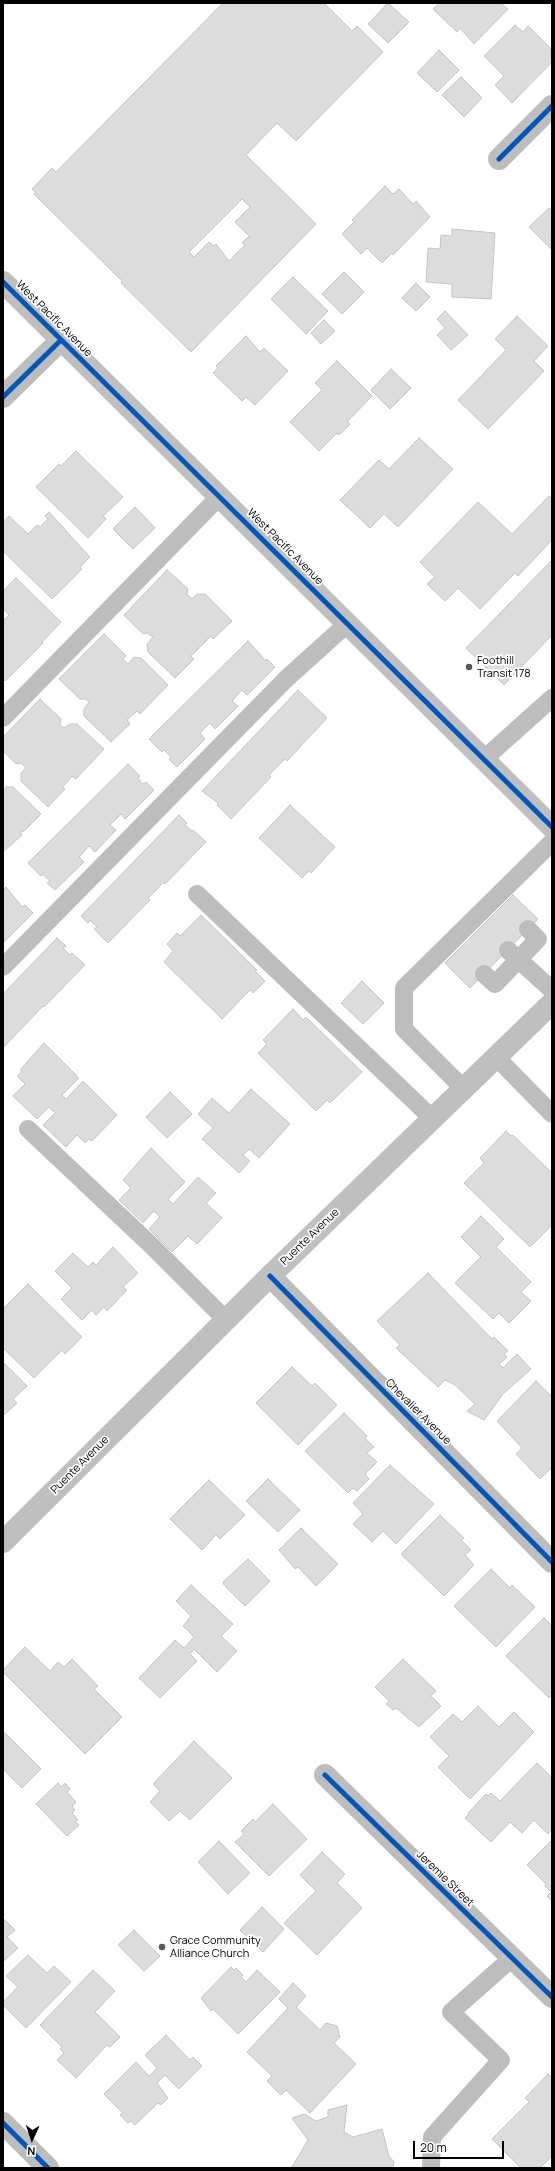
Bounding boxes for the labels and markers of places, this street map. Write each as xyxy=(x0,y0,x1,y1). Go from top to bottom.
place label: Foothill Transit 178 xyxy=(477,654,531,680)
marker: Foothill Transit 178 xyxy=(464,662,474,672)
place label: Grace Community Alliance Church xyxy=(170,1934,261,1960)
marker: Grace Community Alliance Church xyxy=(157,1942,167,1952)

